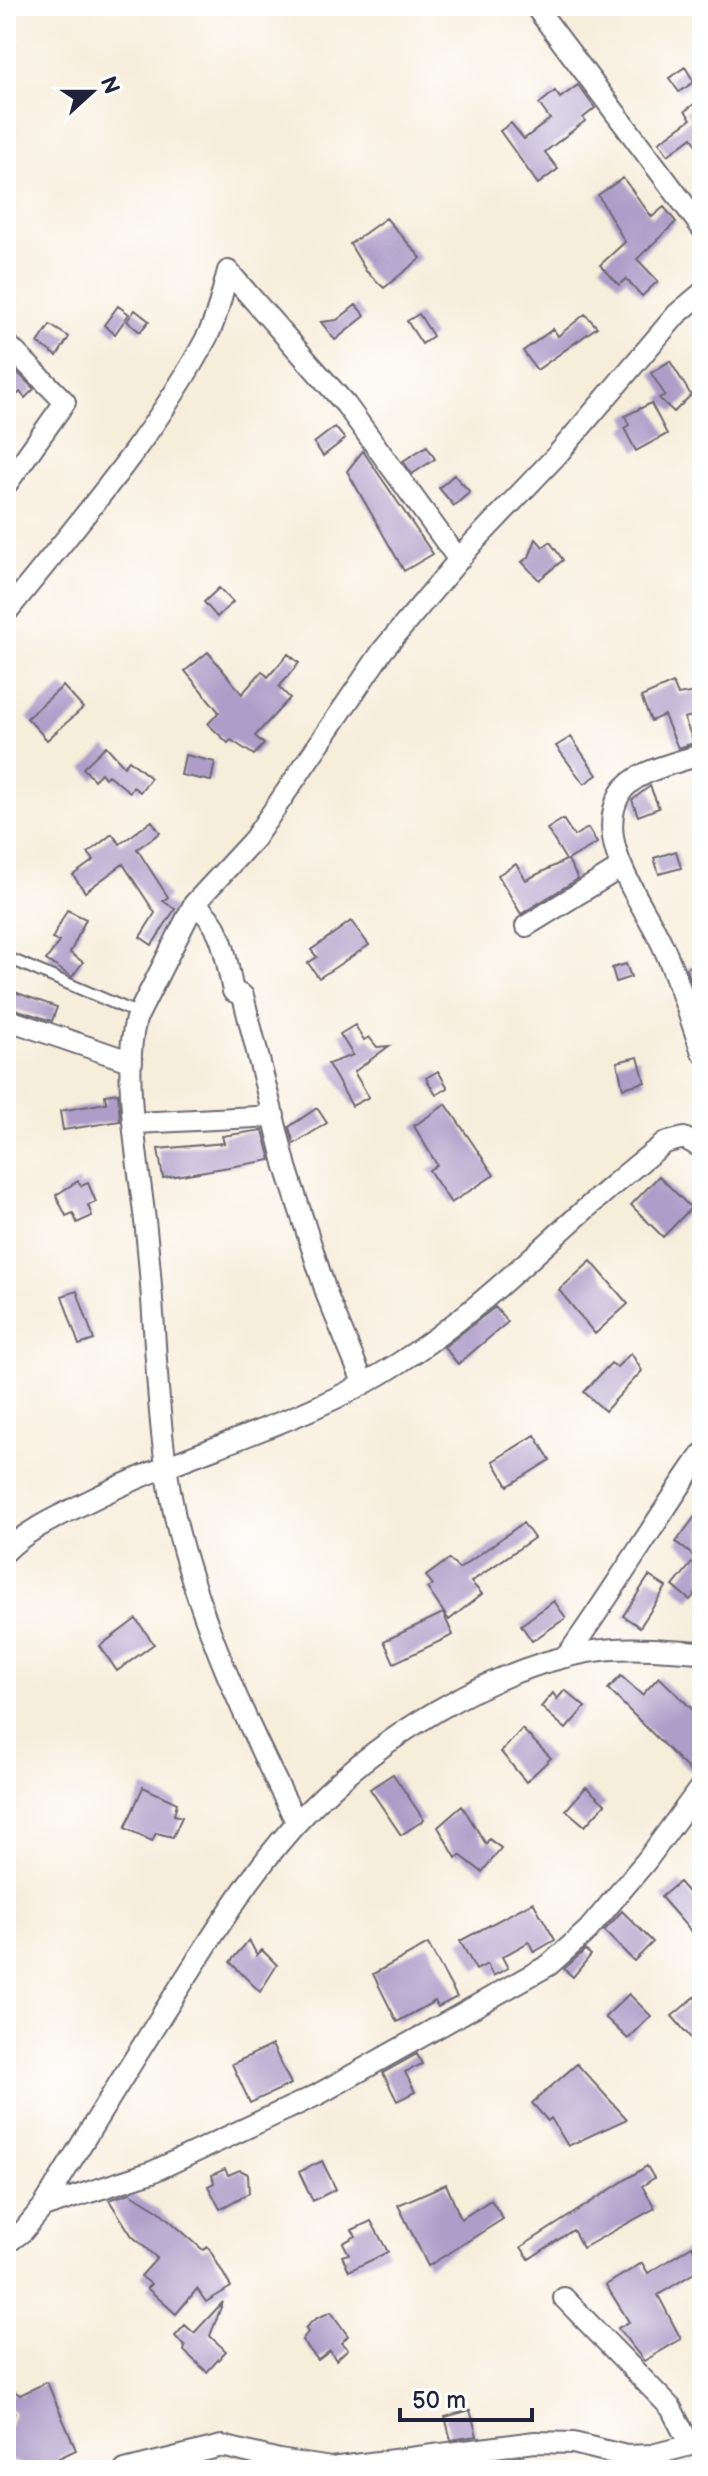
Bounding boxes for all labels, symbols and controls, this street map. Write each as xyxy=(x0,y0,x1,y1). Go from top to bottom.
north arrow xyxy=(52,52,132,132)
text: N xyxy=(94,73,125,98)
scale bar xyxy=(400,2372,532,2422)
text: 50 m xyxy=(412,2386,466,2415)

